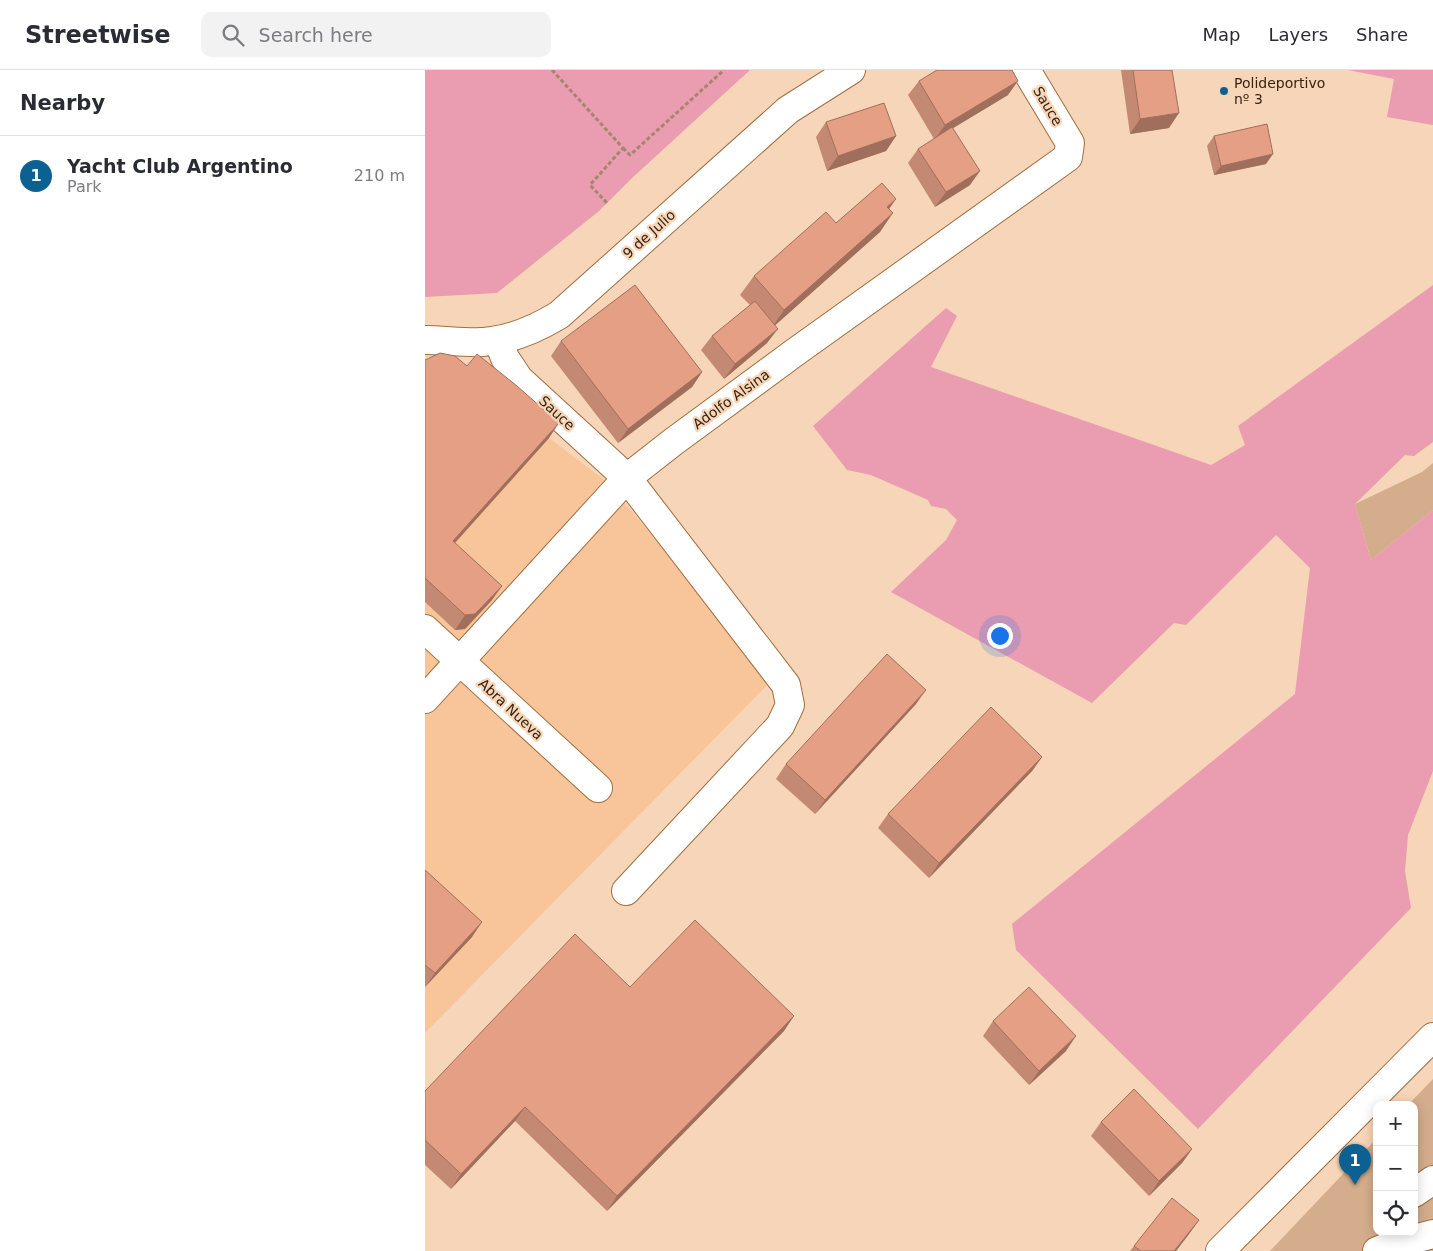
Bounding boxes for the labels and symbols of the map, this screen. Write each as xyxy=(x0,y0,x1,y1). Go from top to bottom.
place label: Polideportivo nº 3 xyxy=(1234,75,1325,107)
street label: Sauce xyxy=(1030,84,1066,128)
marker: Polideportivo nº 3 xyxy=(1218,85,1230,97)
street label: 9 de Julio xyxy=(620,206,678,262)
street label: Adolfo Alsina xyxy=(690,366,772,432)
street label: Sauce xyxy=(536,393,578,433)
your location xyxy=(987,623,1013,649)
street label: Abra Nueva xyxy=(476,675,546,743)
pin: 1 xyxy=(1339,1144,1371,1185)

